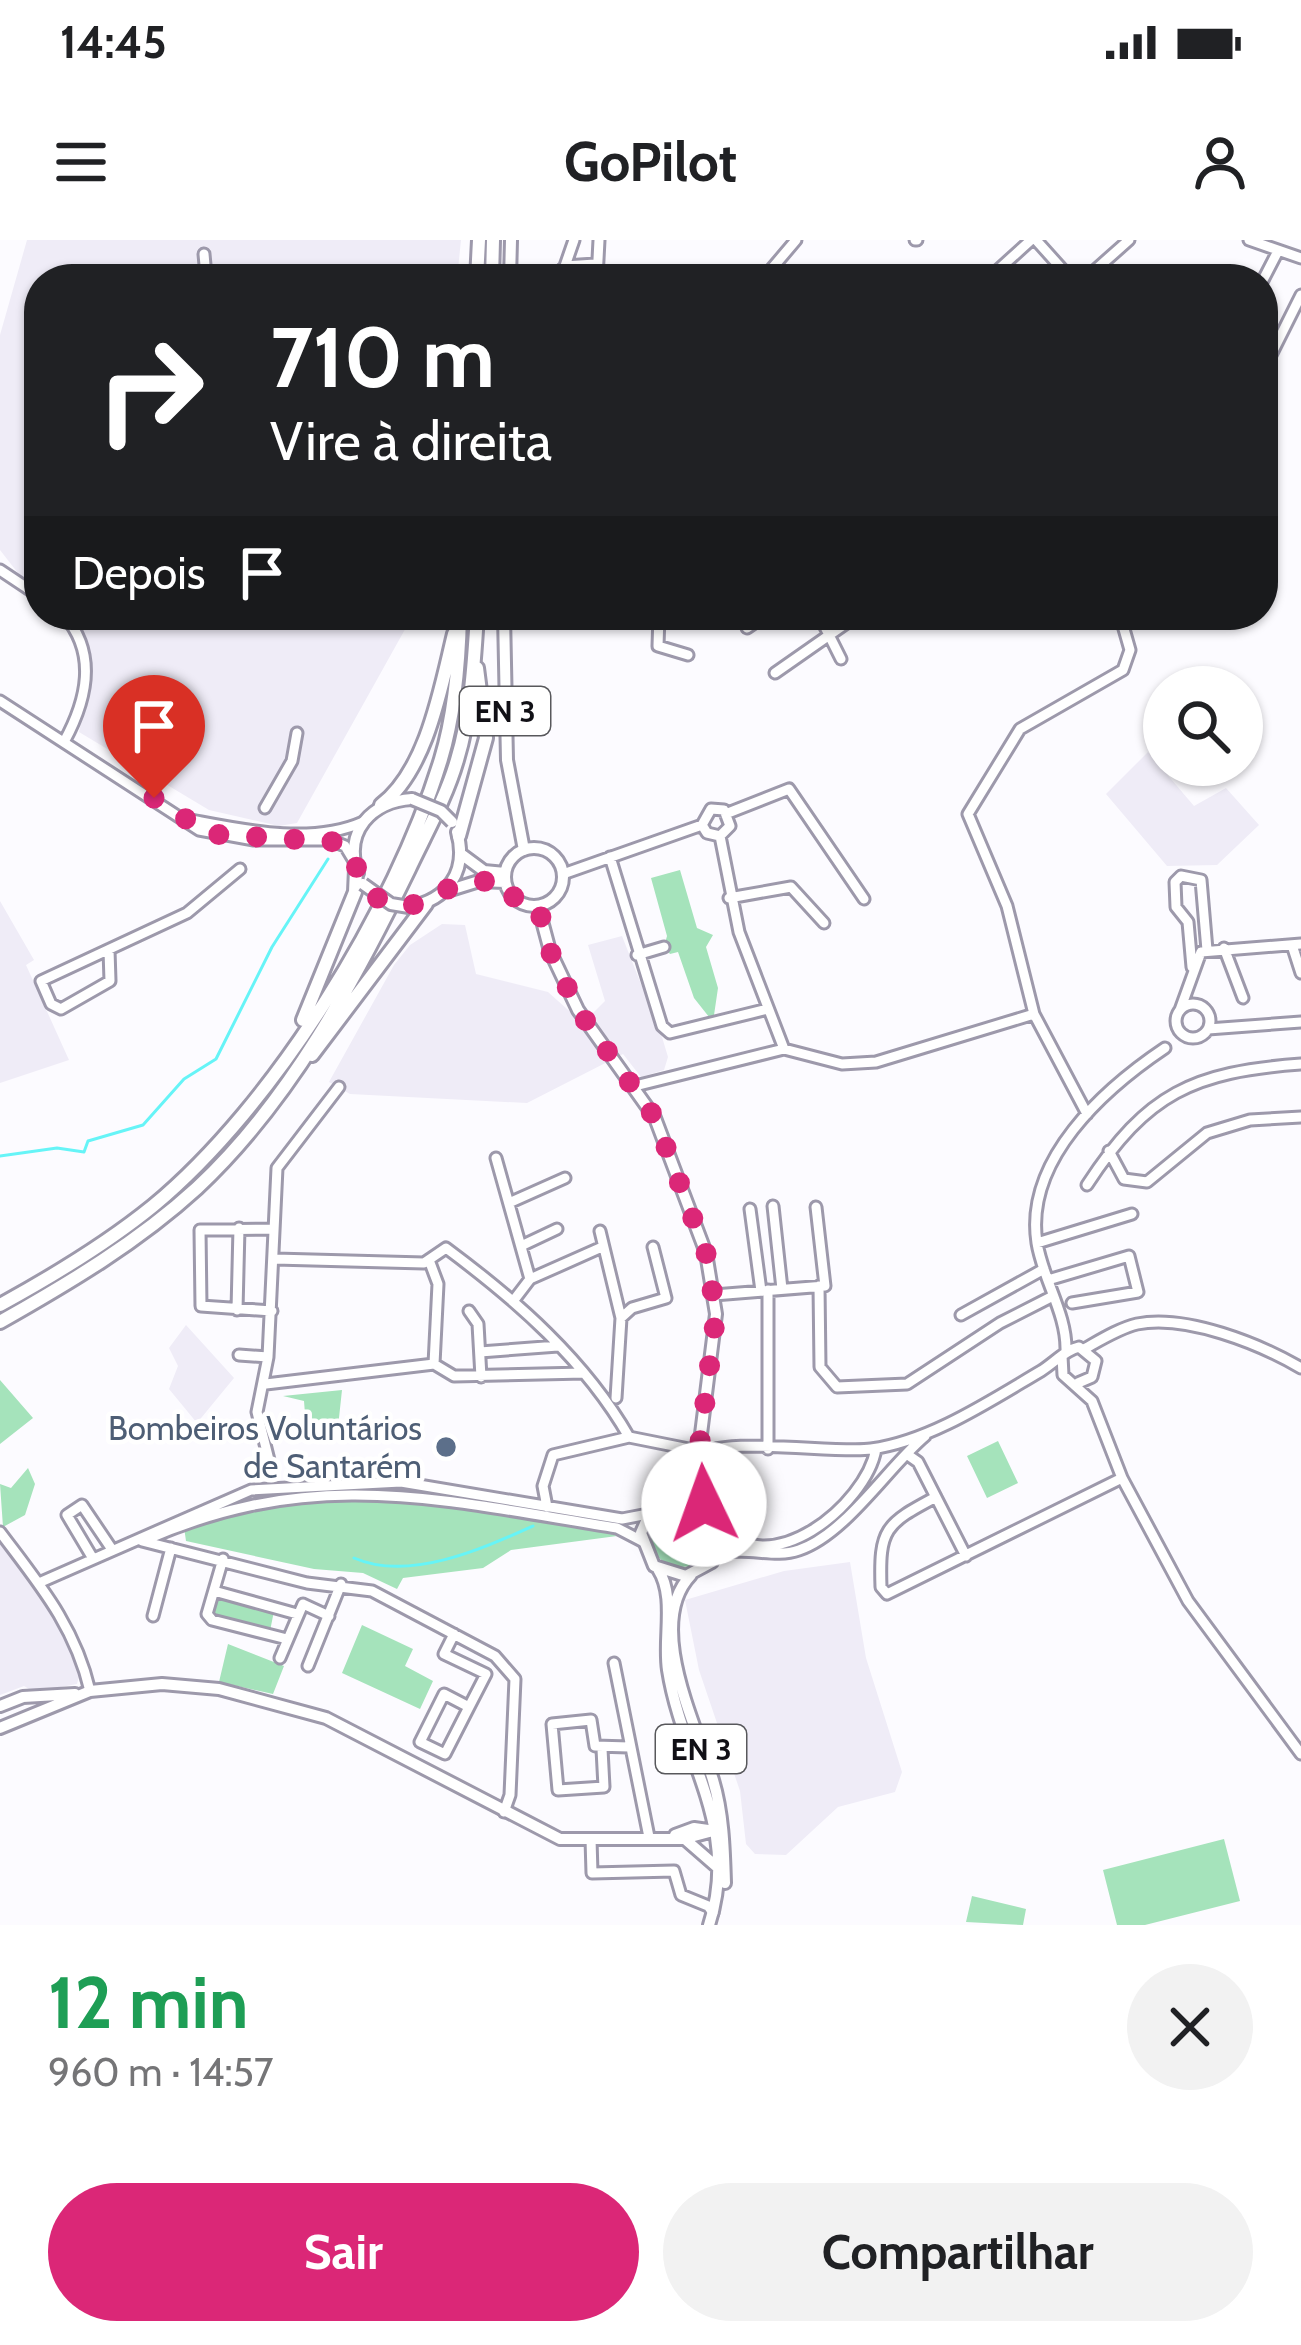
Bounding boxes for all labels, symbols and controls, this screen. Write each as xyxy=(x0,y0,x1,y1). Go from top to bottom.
text: 14:45 xyxy=(60,15,167,69)
icon: menu xyxy=(48,129,114,195)
text: GoPilot xyxy=(564,129,737,195)
icon: person xyxy=(1187,129,1253,195)
text: 710 m xyxy=(270,306,495,408)
icon: right xyxy=(72,312,228,468)
text: Vire à direita xyxy=(270,408,552,474)
icon: arrive xyxy=(229,540,295,606)
text: Depois xyxy=(72,546,205,600)
map controls xyxy=(1143,666,1263,786)
button: search xyxy=(1143,666,1263,786)
pin xyxy=(103,675,205,798)
road number: EN 3 xyxy=(460,687,550,735)
icon: arrive xyxy=(121,693,187,759)
place label: Bombeiros Voluntários de Santarém xyxy=(108,1408,422,1486)
marker: Bombeiros Voluntários de Santarém xyxy=(433,1434,459,1460)
position arrow xyxy=(641,1441,767,1567)
road number: EN 3 xyxy=(656,1725,746,1773)
text: 12 min xyxy=(48,1959,248,2046)
button: close xyxy=(1127,1964,1253,2090)
text: 960 m · 14:57 xyxy=(48,2048,273,2096)
button: Sair xyxy=(48,2183,639,2321)
button: Compartilhar xyxy=(663,2183,1253,2321)

